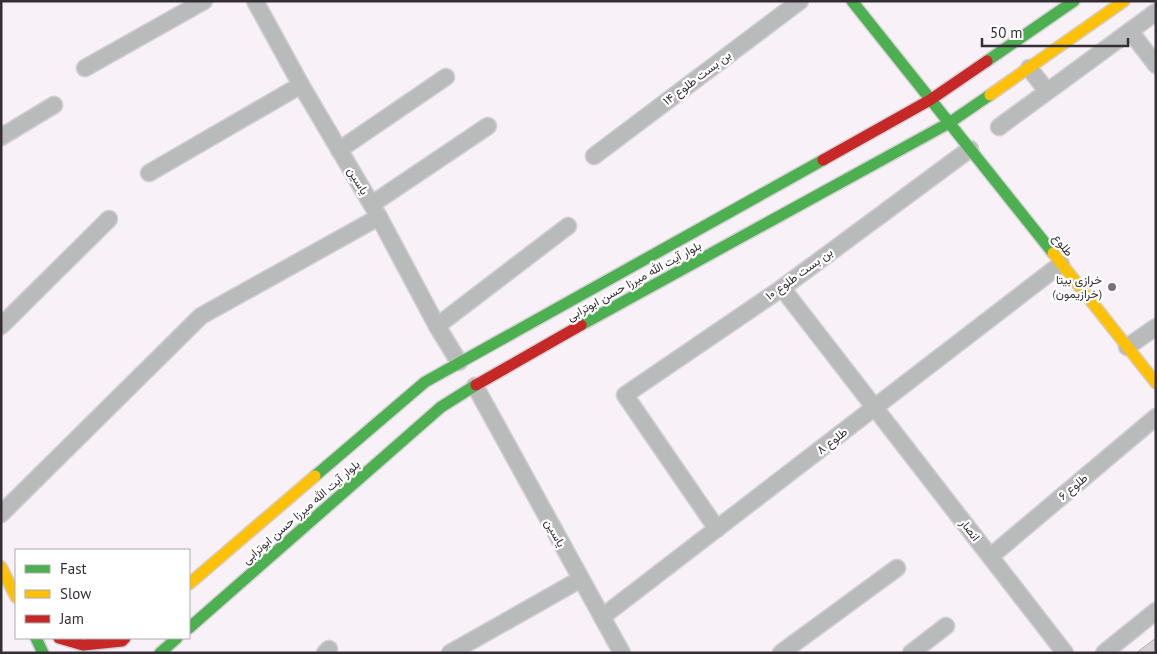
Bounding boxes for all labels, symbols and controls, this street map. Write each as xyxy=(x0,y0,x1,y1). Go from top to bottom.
scale bar xyxy=(982,15,1128,47)
text: 50 m xyxy=(990,23,1023,42)
street label: بن بست طلوع ۱۴ xyxy=(660,47,735,110)
street label: یاسین xyxy=(343,164,373,198)
street label: طلوع xyxy=(1048,230,1077,260)
street label: بلوار آیت الله میرزا حسن ابوترابی xyxy=(564,237,704,325)
street label: بن بست طلوع ۱۰ xyxy=(762,244,836,305)
place label: خرازی بیتا (خرازیمون) xyxy=(1052,272,1102,302)
marker: خرازی بیتا (خرازیمون) xyxy=(1106,281,1118,293)
street label: طلوع ۸ xyxy=(813,424,851,459)
street label: بلوار آیت الله میرزا حسن ابوترابی xyxy=(239,456,363,568)
street label: طلوع ۶ xyxy=(1055,470,1092,505)
street label: انصار xyxy=(956,515,984,544)
street label: یاسین xyxy=(541,516,569,550)
legend xyxy=(15,549,190,639)
text: Fast xyxy=(60,559,87,578)
text: Slow xyxy=(60,584,91,603)
text: Jam xyxy=(59,609,84,628)

